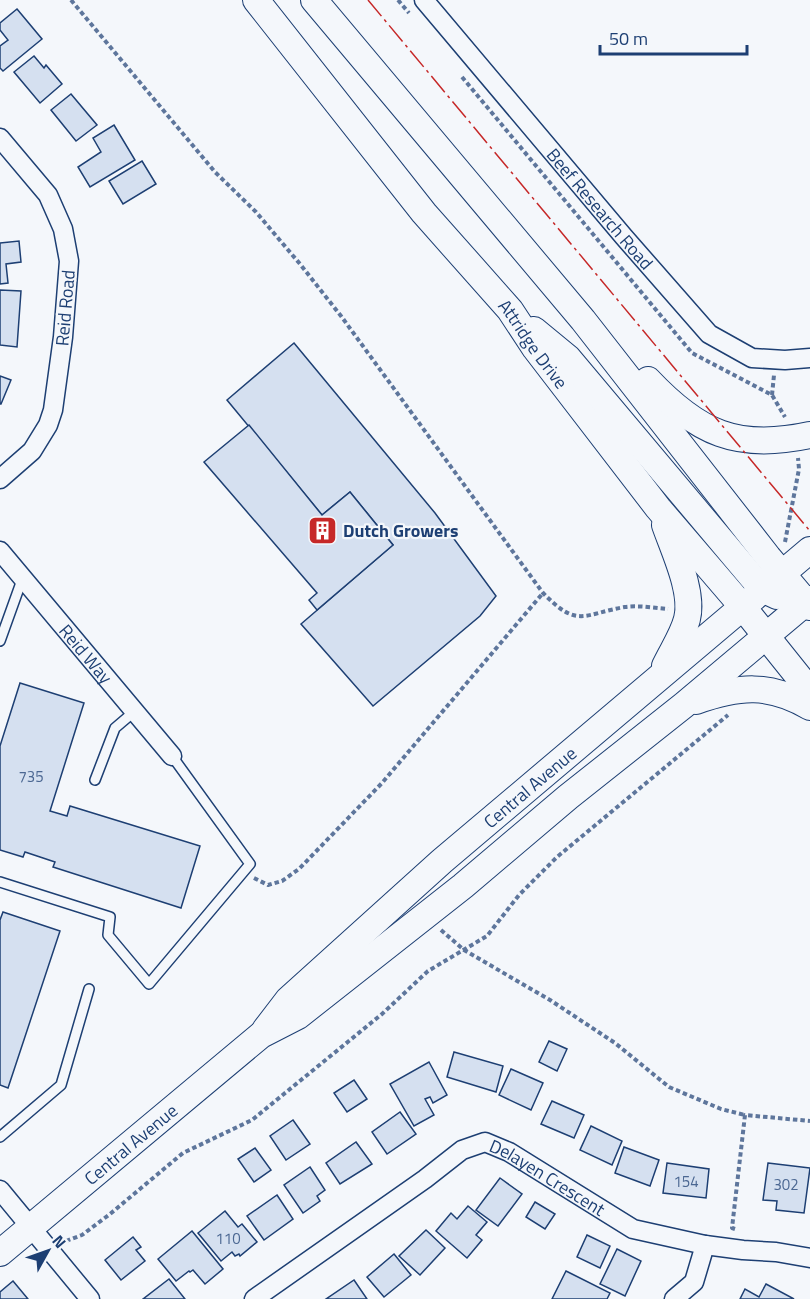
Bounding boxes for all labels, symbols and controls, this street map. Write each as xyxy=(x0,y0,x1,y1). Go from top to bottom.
scale bar xyxy=(600,18,747,56)
text: 50 m xyxy=(609,25,648,52)
street label: Beef Research Road xyxy=(541,142,660,275)
street label: Reid Road xyxy=(48,269,82,347)
street label: Attridge Drive xyxy=(492,293,575,394)
building icon: Dutch Growers xyxy=(306,514,338,546)
place label: Dutch Growers xyxy=(343,517,458,544)
street label: Reid Way xyxy=(53,618,119,690)
street label: Central Avenue xyxy=(477,740,582,834)
house number: 735 xyxy=(18,765,44,788)
street label: Central Avenue xyxy=(78,1097,183,1191)
street label: Delayen Crescent xyxy=(485,1132,611,1223)
house number: 154 xyxy=(673,1170,699,1193)
house number: 302 xyxy=(773,1173,799,1196)
north arrow xyxy=(18,1221,78,1281)
house number: 110 xyxy=(215,1227,241,1250)
text: N xyxy=(47,1229,72,1253)

